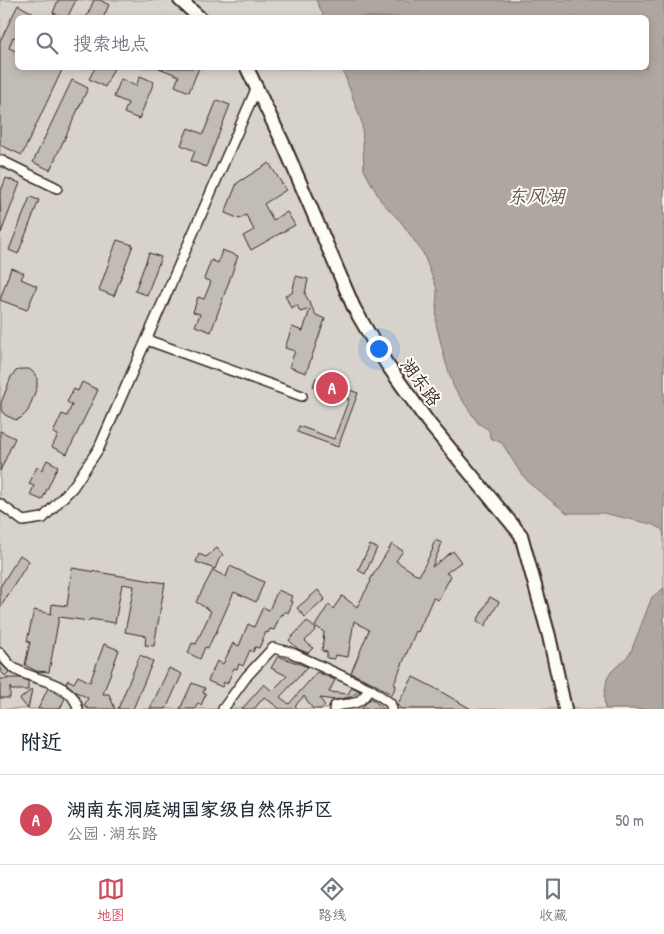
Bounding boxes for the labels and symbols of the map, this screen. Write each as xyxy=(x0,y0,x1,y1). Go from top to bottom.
water label: 东风湖 xyxy=(507,183,566,209)
your location xyxy=(366,336,392,362)
street label: 湖东路 xyxy=(395,353,447,411)
pin: A xyxy=(316,369,348,407)

